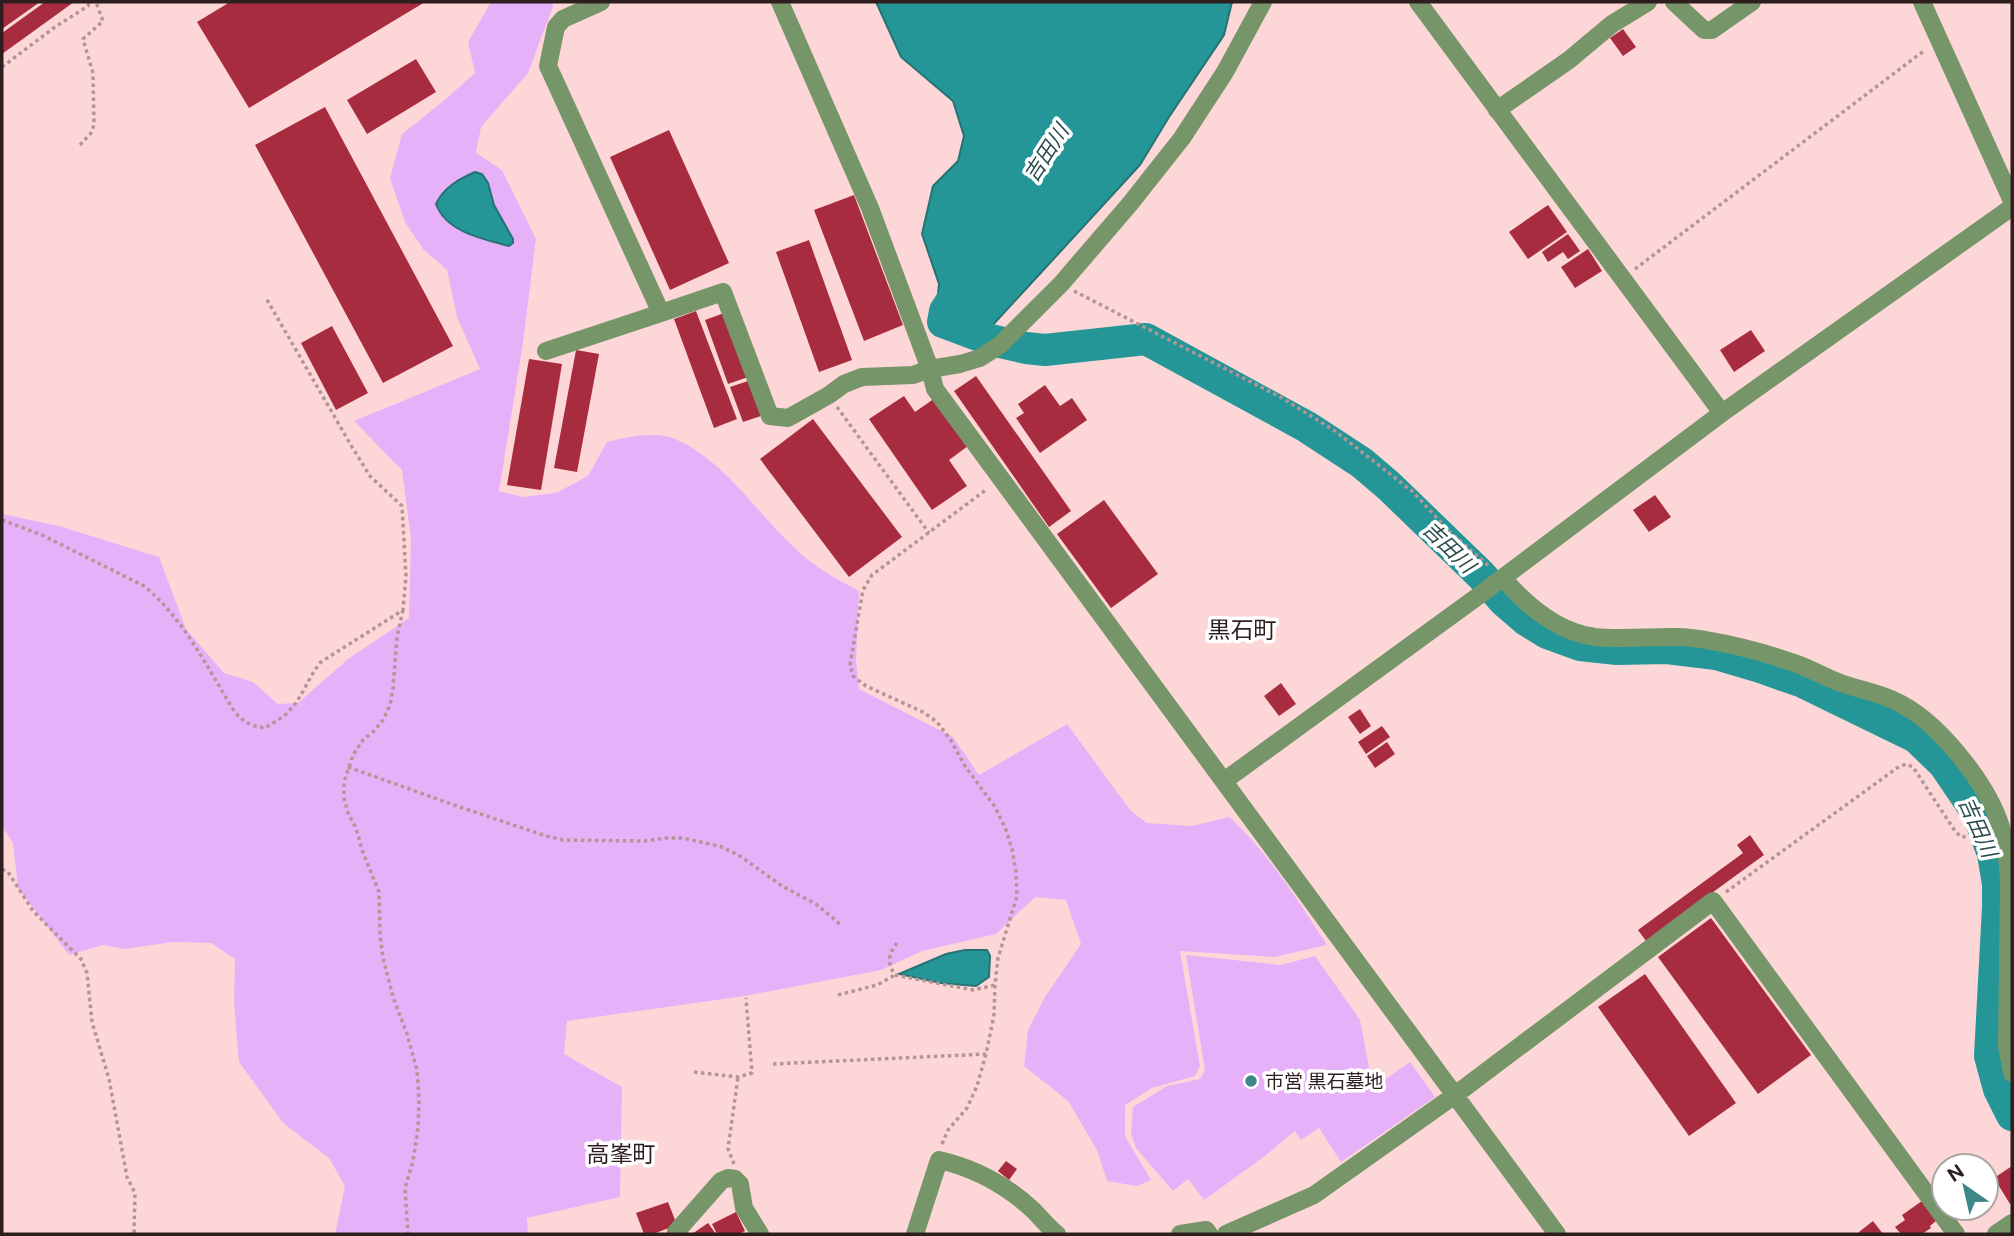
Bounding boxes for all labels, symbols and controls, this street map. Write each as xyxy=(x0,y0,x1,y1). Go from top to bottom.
water label: 吉田川 xyxy=(1018,118,1075,186)
water label: 吉田川 xyxy=(1418,516,1482,579)
district label: 黒石町 xyxy=(1208,616,1277,643)
water label: 吉田川 xyxy=(1954,793,2003,863)
place label: 市営 黒石墓地 xyxy=(1265,1070,1384,1092)
marker: 市営 黒石墓地 xyxy=(1243,1073,1259,1089)
district label: 高峯町 xyxy=(587,1140,656,1167)
north arrow xyxy=(1930,1152,2000,1222)
text: N xyxy=(1943,1160,1968,1186)

